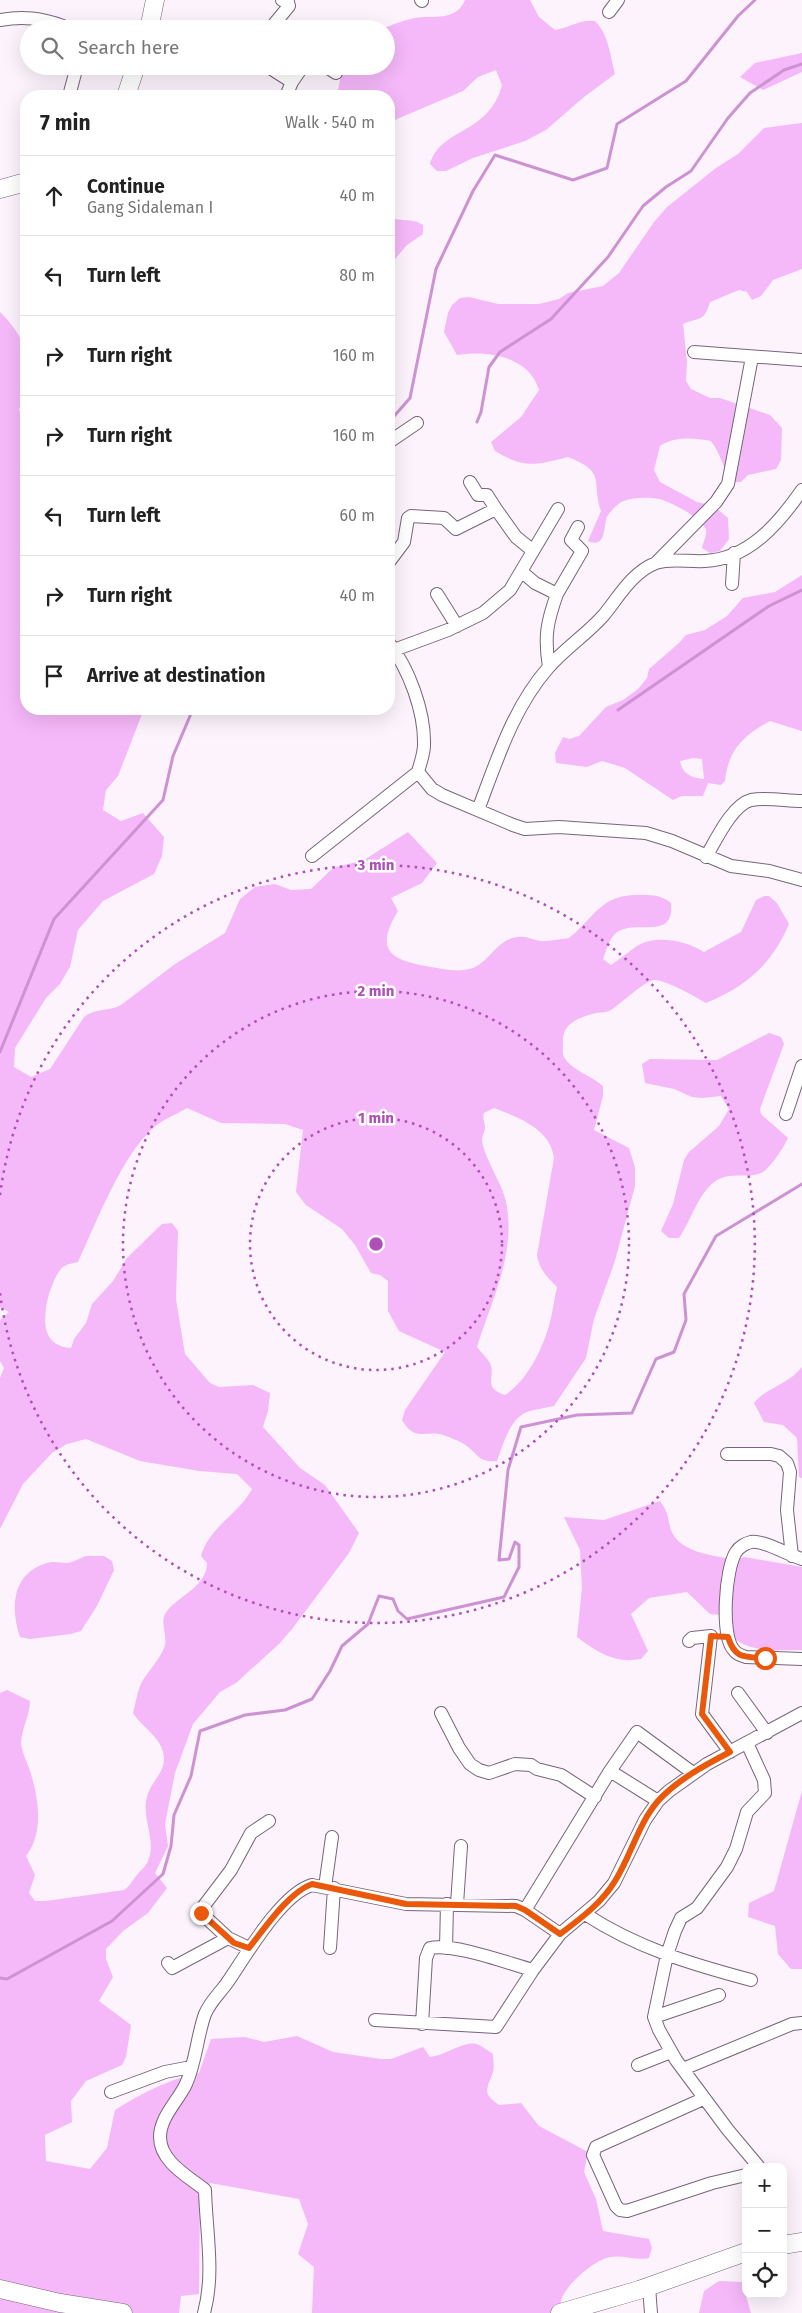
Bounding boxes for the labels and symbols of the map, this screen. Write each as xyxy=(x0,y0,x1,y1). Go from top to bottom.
text: 3 min xyxy=(357,856,394,874)
text: 2 min xyxy=(358,982,394,1000)
text: 1 min xyxy=(358,1109,394,1127)
centre of rings xyxy=(367,1235,385,1253)
route start xyxy=(754,1647,777,1670)
route end xyxy=(190,1902,213,1925)

